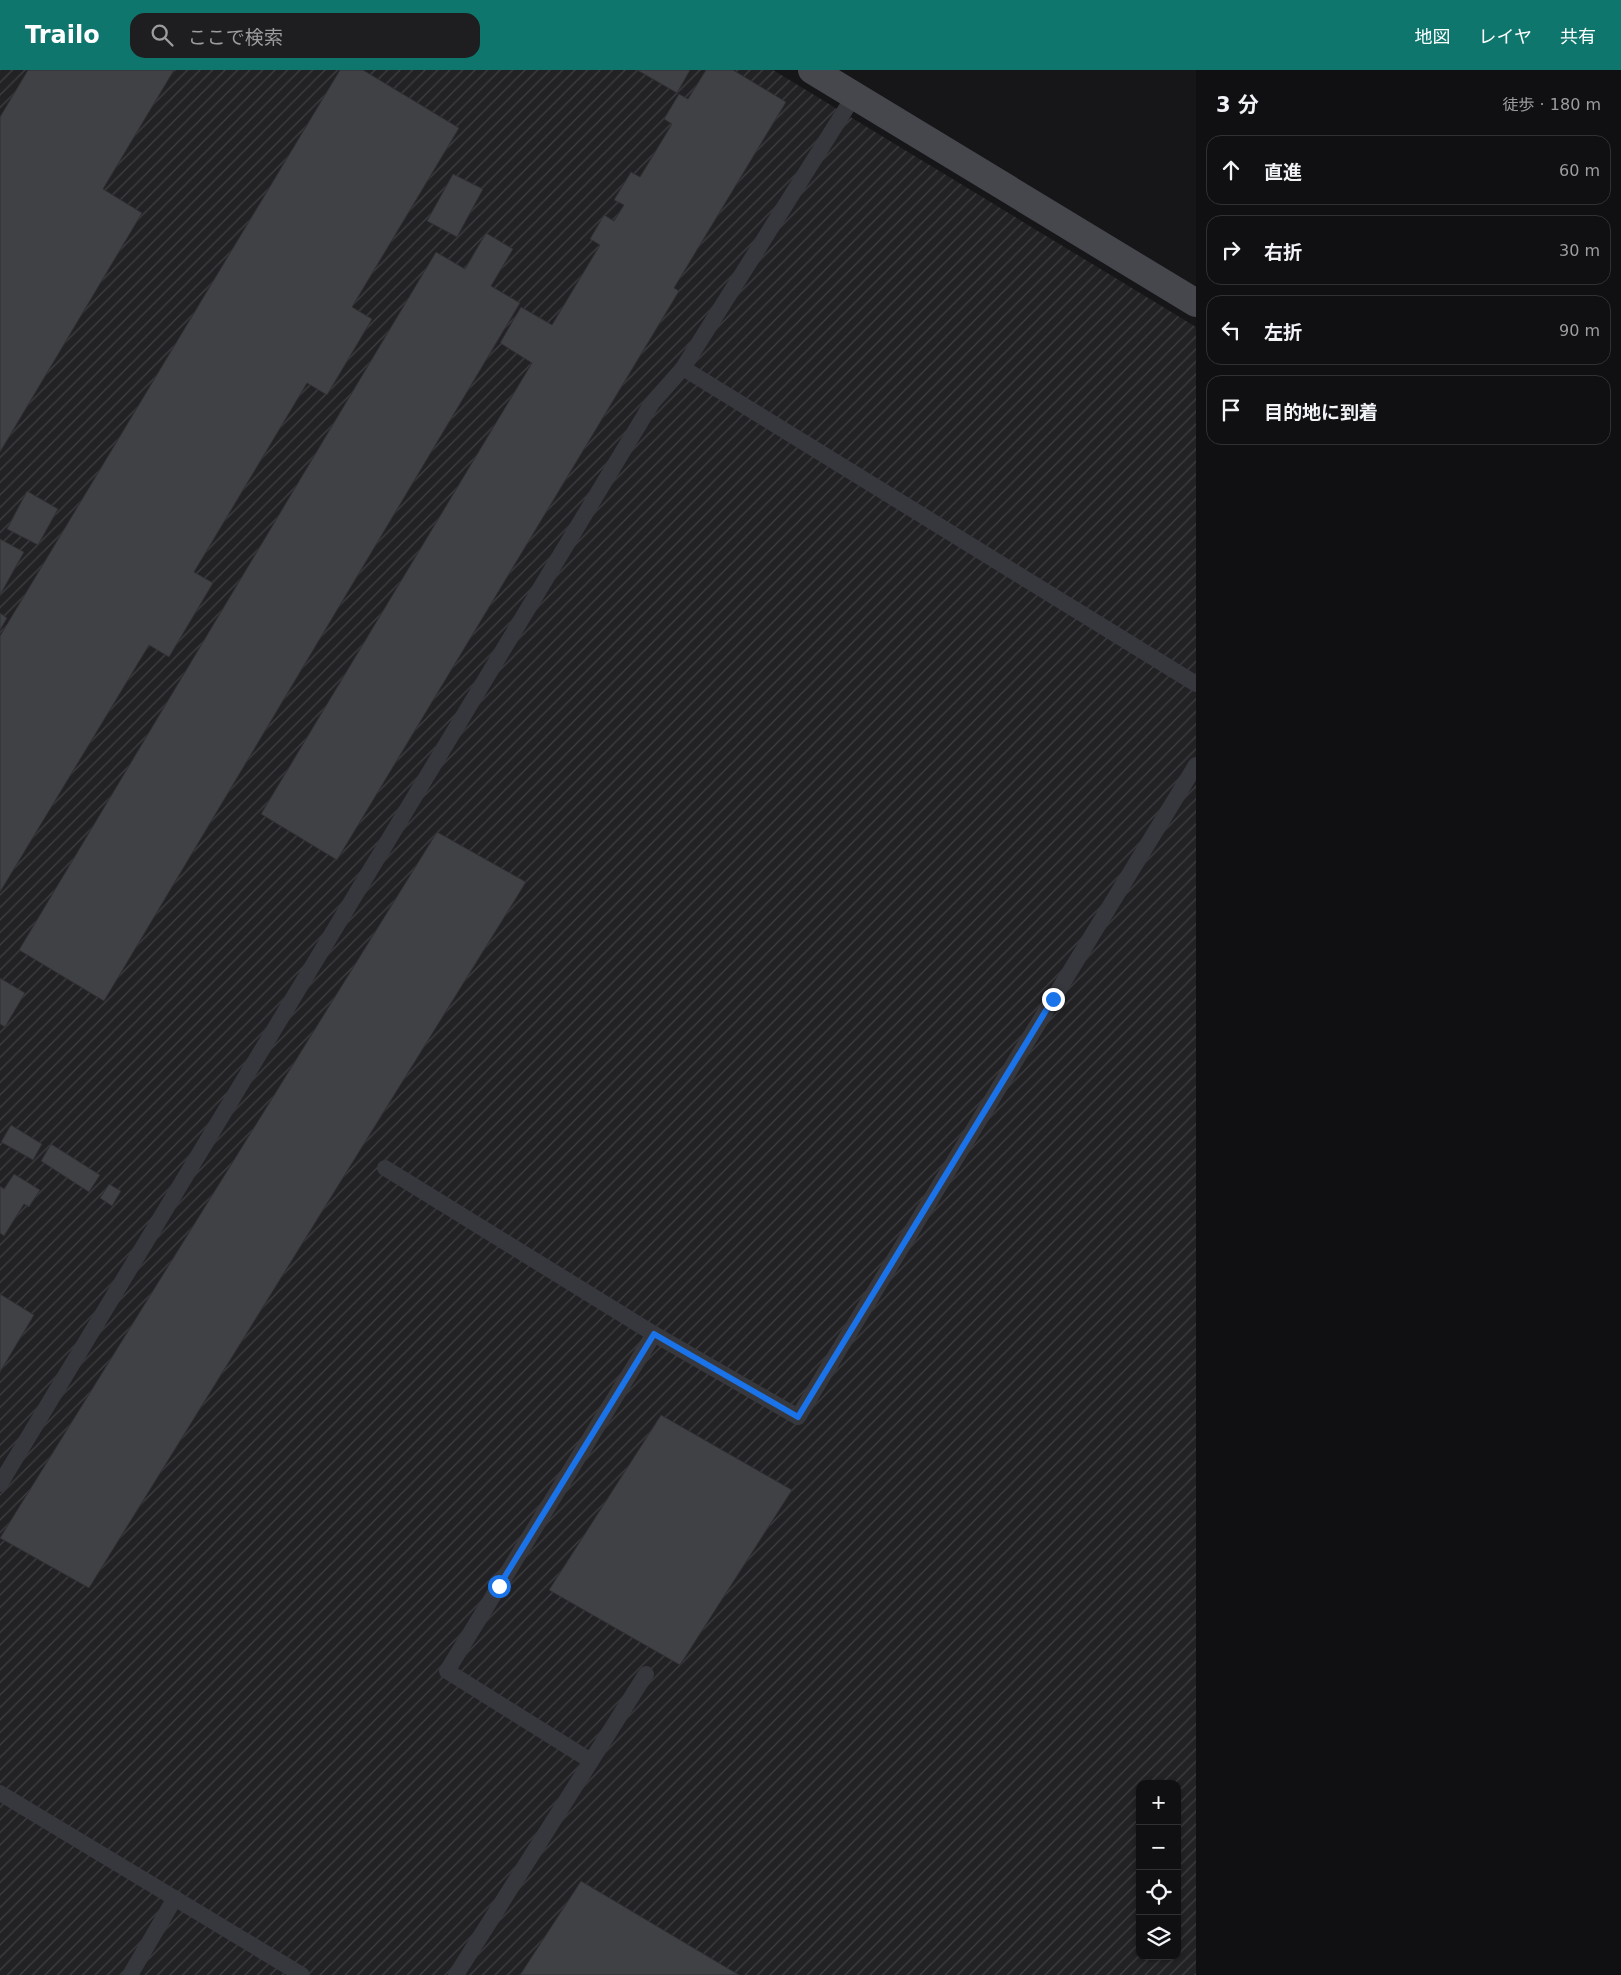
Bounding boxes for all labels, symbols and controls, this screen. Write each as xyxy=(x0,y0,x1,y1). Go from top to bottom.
search box xyxy=(130,13,480,58)
text: Trailo xyxy=(25,21,100,49)
icon: search xyxy=(148,21,176,49)
text: ここで検索 xyxy=(188,26,283,48)
text: 地図 xyxy=(1415,26,1451,47)
text: レイヤ xyxy=(1479,26,1532,47)
text: 共有 xyxy=(1560,26,1596,47)
text: 3 分 xyxy=(1216,93,1259,117)
text: 徒歩 · 180 m xyxy=(1503,95,1601,114)
icon: ahead xyxy=(1217,156,1245,184)
text: 直進 xyxy=(1264,161,1302,183)
text: 60 m xyxy=(1559,161,1600,180)
icon: right xyxy=(1217,236,1245,264)
text: 右折 xyxy=(1264,241,1302,263)
text: 30 m xyxy=(1559,241,1600,260)
icon: left xyxy=(1217,316,1245,344)
text: 左折 xyxy=(1264,321,1302,343)
text: 90 m xyxy=(1559,321,1600,340)
icon: arrive xyxy=(1217,396,1245,424)
text: 目的地に到着 xyxy=(1264,401,1378,423)
route end xyxy=(1042,988,1065,1011)
route start xyxy=(488,1575,511,1598)
map controls xyxy=(1136,1780,1181,1960)
button: + xyxy=(1136,1780,1181,1825)
button: − xyxy=(1136,1825,1181,1870)
button: locate xyxy=(1136,1870,1181,1915)
button: layers xyxy=(1136,1915,1181,1960)

